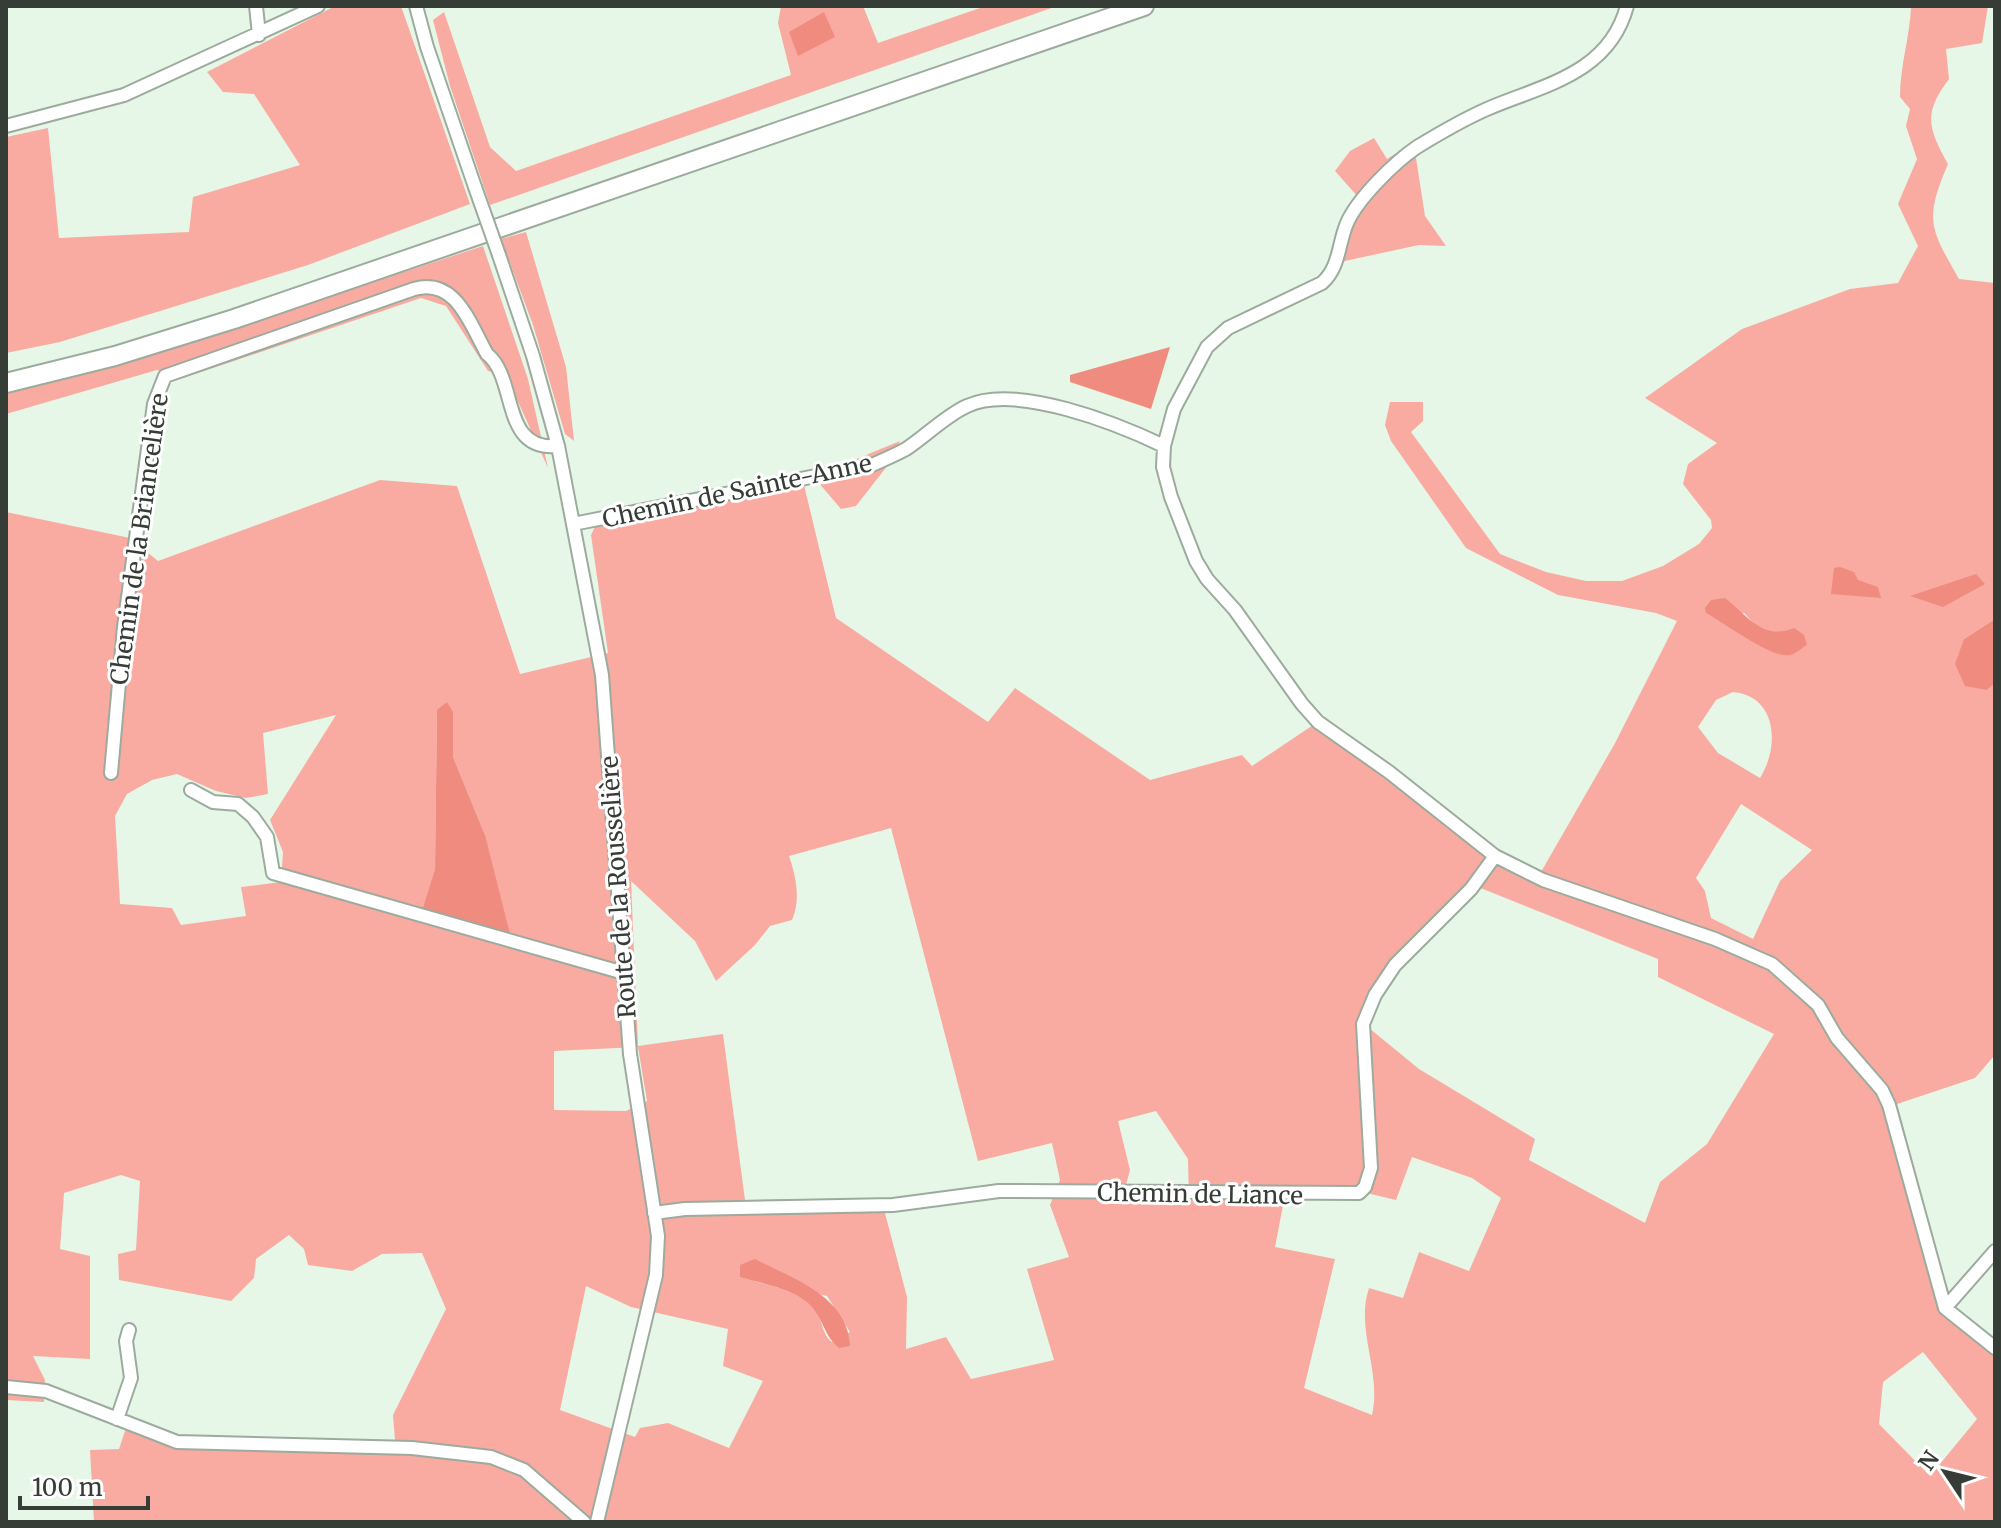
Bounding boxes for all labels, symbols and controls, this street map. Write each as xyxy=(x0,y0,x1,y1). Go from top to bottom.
street label: Chemin de la Briancelière xyxy=(103,391,175,687)
street label: Chemin de Sainte-Anne xyxy=(600,447,874,535)
street label: Route de la Rousselière xyxy=(593,755,643,1019)
street label: Chemin de Liance xyxy=(1097,1177,1303,1211)
north arrow xyxy=(1905,1432,1985,1512)
text: N xyxy=(1912,1445,1945,1476)
scale bar xyxy=(20,1460,148,1510)
text: 100 m xyxy=(32,1472,103,1503)

